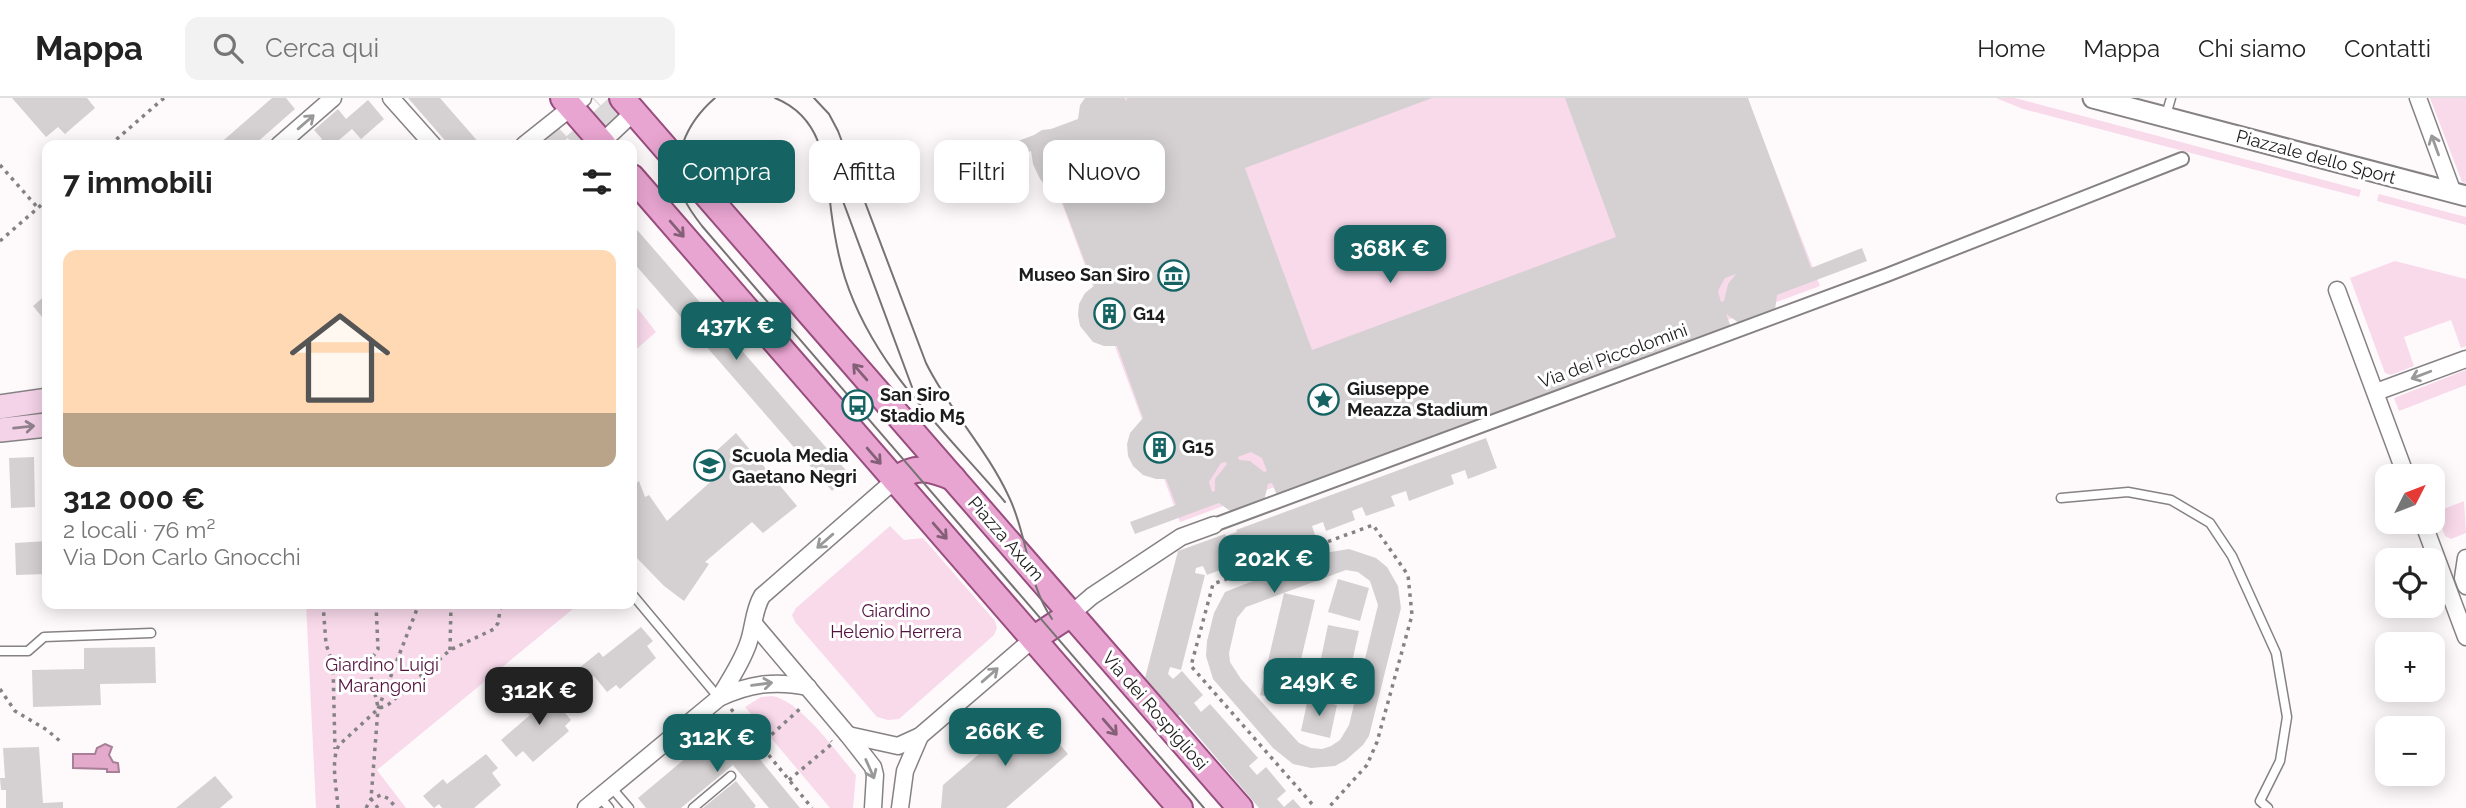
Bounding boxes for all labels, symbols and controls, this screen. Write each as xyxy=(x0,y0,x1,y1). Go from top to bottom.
search box xyxy=(185,17,675,80)
text: Mappa xyxy=(35,29,143,68)
icon: search xyxy=(209,29,247,67)
text: Cerca qui xyxy=(265,33,379,63)
text: Home xyxy=(1977,34,2045,63)
text: Mappa xyxy=(2083,34,2160,63)
text: Chi siamo xyxy=(2198,34,2306,63)
text: Contatti xyxy=(2344,34,2431,63)
one-way arrow xyxy=(297,114,315,130)
street label: Piazzale dello Sport xyxy=(2234,125,2398,188)
one-way arrow xyxy=(2428,135,2440,157)
chip: Compra xyxy=(658,140,795,203)
chip: Affitta xyxy=(809,140,920,203)
chip: Filtri xyxy=(934,140,1029,203)
chip: Nuovo xyxy=(1043,140,1165,203)
icon: filters xyxy=(578,163,616,201)
text: 7 immobili xyxy=(63,165,213,200)
one-way arrow xyxy=(668,220,685,237)
pin: 368K € xyxy=(1333,226,1447,285)
text: 368K € xyxy=(1350,234,1430,261)
museum icon: Museo San Siro xyxy=(1156,258,1190,292)
place label: Museo San Siro xyxy=(1019,264,1150,285)
icon: home xyxy=(277,295,403,421)
building icon: G14 xyxy=(1093,297,1127,331)
pin: 437K € xyxy=(679,302,793,362)
place label: G14 xyxy=(1133,303,1165,324)
text: 437K € xyxy=(697,311,775,338)
street label: Via dei Piccolomini xyxy=(1536,319,1690,392)
one-way arrow xyxy=(852,363,868,381)
one-way arrow xyxy=(2410,370,2432,383)
place label: Giuseppe Meazza Stadium xyxy=(1347,378,1488,420)
place icon: Giuseppe Meazza Stadium xyxy=(1307,382,1341,416)
place label: San Siro Stadio M5 xyxy=(880,384,965,426)
bus stop icon: San Siro Stadio M5 xyxy=(840,388,874,422)
one-way arrow xyxy=(12,421,34,434)
building icon: G15 xyxy=(1142,430,1176,464)
place label: G15 xyxy=(1182,436,1214,457)
place label: Scuola Media Gaetano Negri xyxy=(732,445,857,487)
one-way arrow xyxy=(866,447,882,465)
school or university icon: Scuola Media Gaetano Negri xyxy=(692,449,726,483)
north arrow xyxy=(2375,464,2445,534)
map controls xyxy=(2375,464,2445,786)
text: 312 000 € xyxy=(63,481,205,516)
street label: Piazza Axum xyxy=(964,492,1049,585)
text: 2 locali · 76 m² xyxy=(63,516,215,543)
one-way arrow xyxy=(932,522,948,540)
one-way arrow xyxy=(816,533,834,549)
pin: 202K € xyxy=(1217,536,1331,595)
text: Via Don Carlo Gnocchi xyxy=(63,543,301,570)
text: 202K € xyxy=(1234,544,1314,571)
button: locate xyxy=(2375,548,2445,618)
park label: Giardino Helenio Herrera xyxy=(830,600,962,642)
button: + xyxy=(2375,632,2445,702)
street label: Via dei Rospigliosi xyxy=(1098,647,1213,774)
park label: Giardino Luigi Marangoni xyxy=(325,654,439,696)
pin: 249K € xyxy=(1262,658,1376,718)
one-way arrow xyxy=(980,667,998,683)
text: 249K € xyxy=(1280,667,1358,694)
pin: 312K € xyxy=(482,668,596,727)
text: 312K € xyxy=(501,676,577,703)
one-way arrow xyxy=(750,677,773,690)
pin: 266K € xyxy=(948,708,1062,768)
pin: 312K € xyxy=(660,714,774,774)
button: − xyxy=(2375,716,2445,786)
text: 266K € xyxy=(965,717,1045,744)
one-way arrow xyxy=(1102,718,1118,736)
text: 312K € xyxy=(679,723,755,750)
one-way arrow xyxy=(864,758,877,779)

